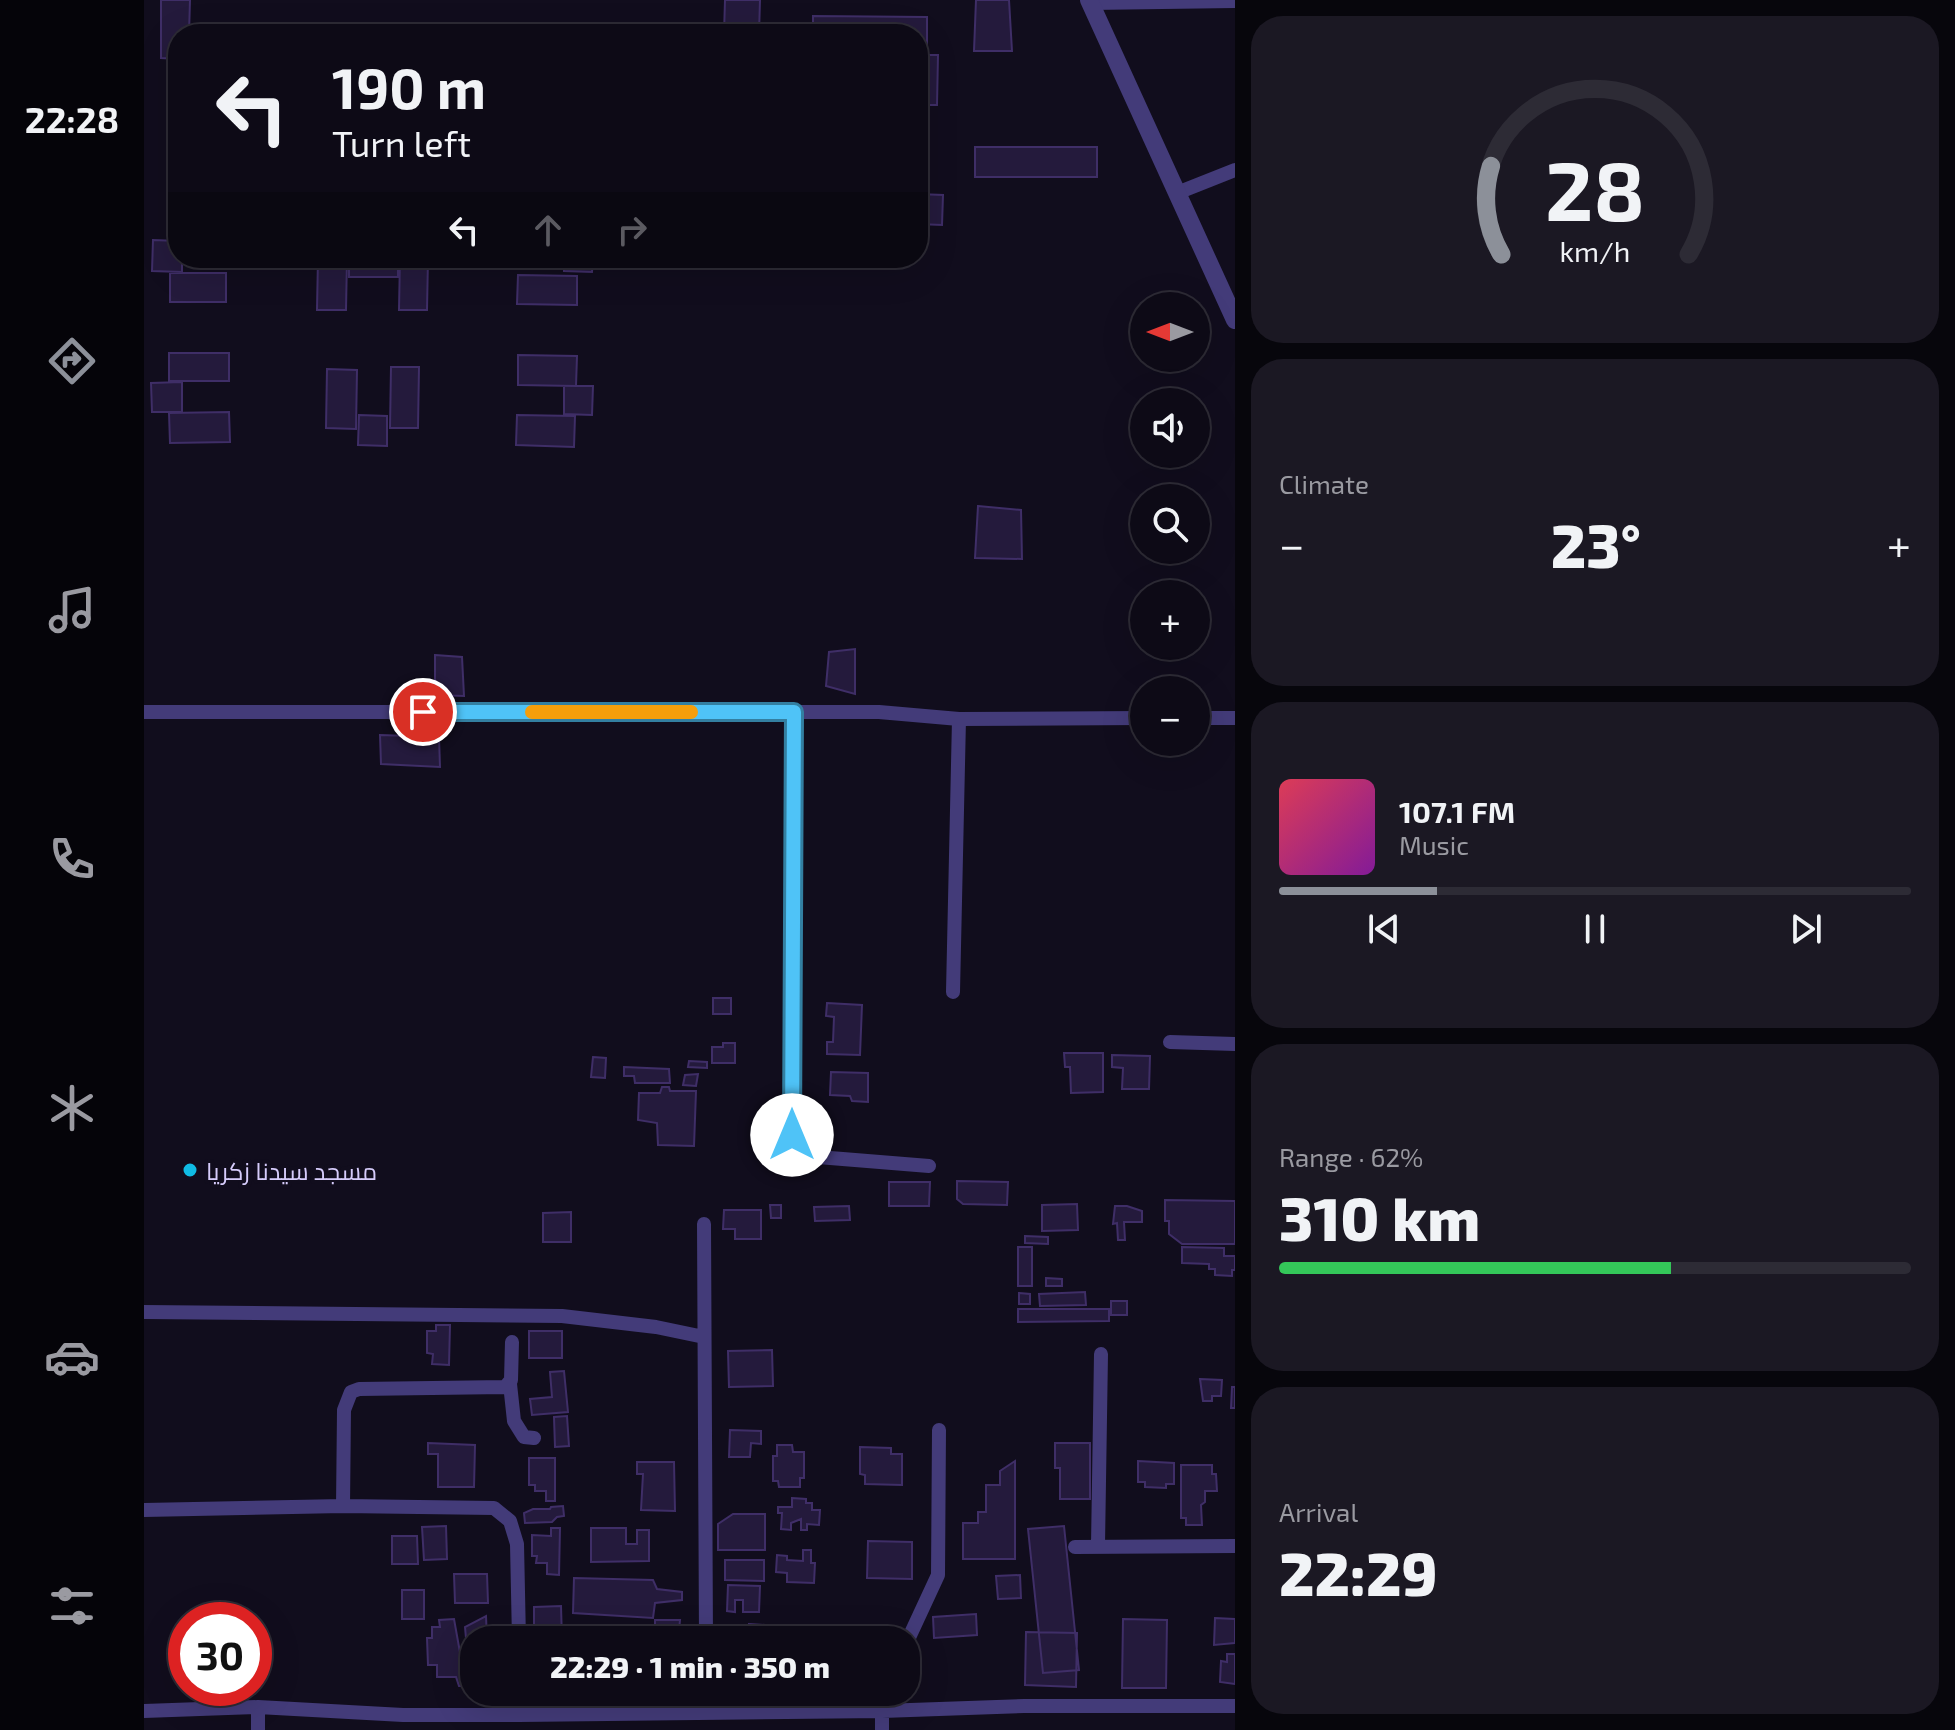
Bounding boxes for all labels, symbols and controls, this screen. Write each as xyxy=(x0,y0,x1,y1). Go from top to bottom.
text: 190 m xyxy=(332,53,486,120)
icon: left xyxy=(200,56,304,160)
text: 22:28 xyxy=(25,97,119,140)
text: Turn left xyxy=(332,121,471,164)
text: 28 xyxy=(1545,138,1645,238)
icon: left xyxy=(442,208,486,252)
icon: ahead xyxy=(526,208,570,252)
icon: right xyxy=(610,208,654,252)
text: km/h xyxy=(1560,234,1630,269)
north arrow xyxy=(1130,292,1210,372)
map controls xyxy=(1130,292,1210,756)
icon: directions xyxy=(44,333,100,389)
button: sound xyxy=(1130,388,1210,468)
text: Climate xyxy=(1279,468,1369,499)
button: search xyxy=(1130,484,1210,564)
text: 23° xyxy=(1551,508,1641,580)
text: − xyxy=(1279,517,1305,570)
text: + xyxy=(1887,517,1911,570)
button: + xyxy=(1130,580,1210,660)
icon: music xyxy=(44,582,100,638)
button: − xyxy=(1130,676,1210,756)
pin xyxy=(389,678,457,746)
icon: arrive xyxy=(401,690,445,734)
text: 107.1 FM xyxy=(1399,793,1515,829)
text: Music xyxy=(1399,829,1469,860)
icon: phone xyxy=(44,831,100,887)
icon: previous xyxy=(1362,907,1406,951)
icon: pause xyxy=(1573,907,1617,951)
icon: next xyxy=(1784,907,1828,951)
icon: climate xyxy=(44,1080,100,1136)
position arrow xyxy=(750,1093,834,1177)
text: Range · 62% xyxy=(1279,1141,1423,1172)
place label: مسجد سيدنا زكريا xyxy=(206,1156,377,1185)
marker: مسجد سيدنا زكريا xyxy=(181,1161,199,1179)
text: 310 km xyxy=(1279,1181,1480,1253)
icon: car xyxy=(44,1329,100,1385)
text: Arrival xyxy=(1279,1496,1358,1527)
text: 22:29 xyxy=(1279,1536,1437,1608)
icon: filters xyxy=(44,1578,100,1634)
speed limit sign: 30 xyxy=(168,1602,272,1706)
text: 22:29 · 1 min · 350 m xyxy=(550,1648,830,1684)

